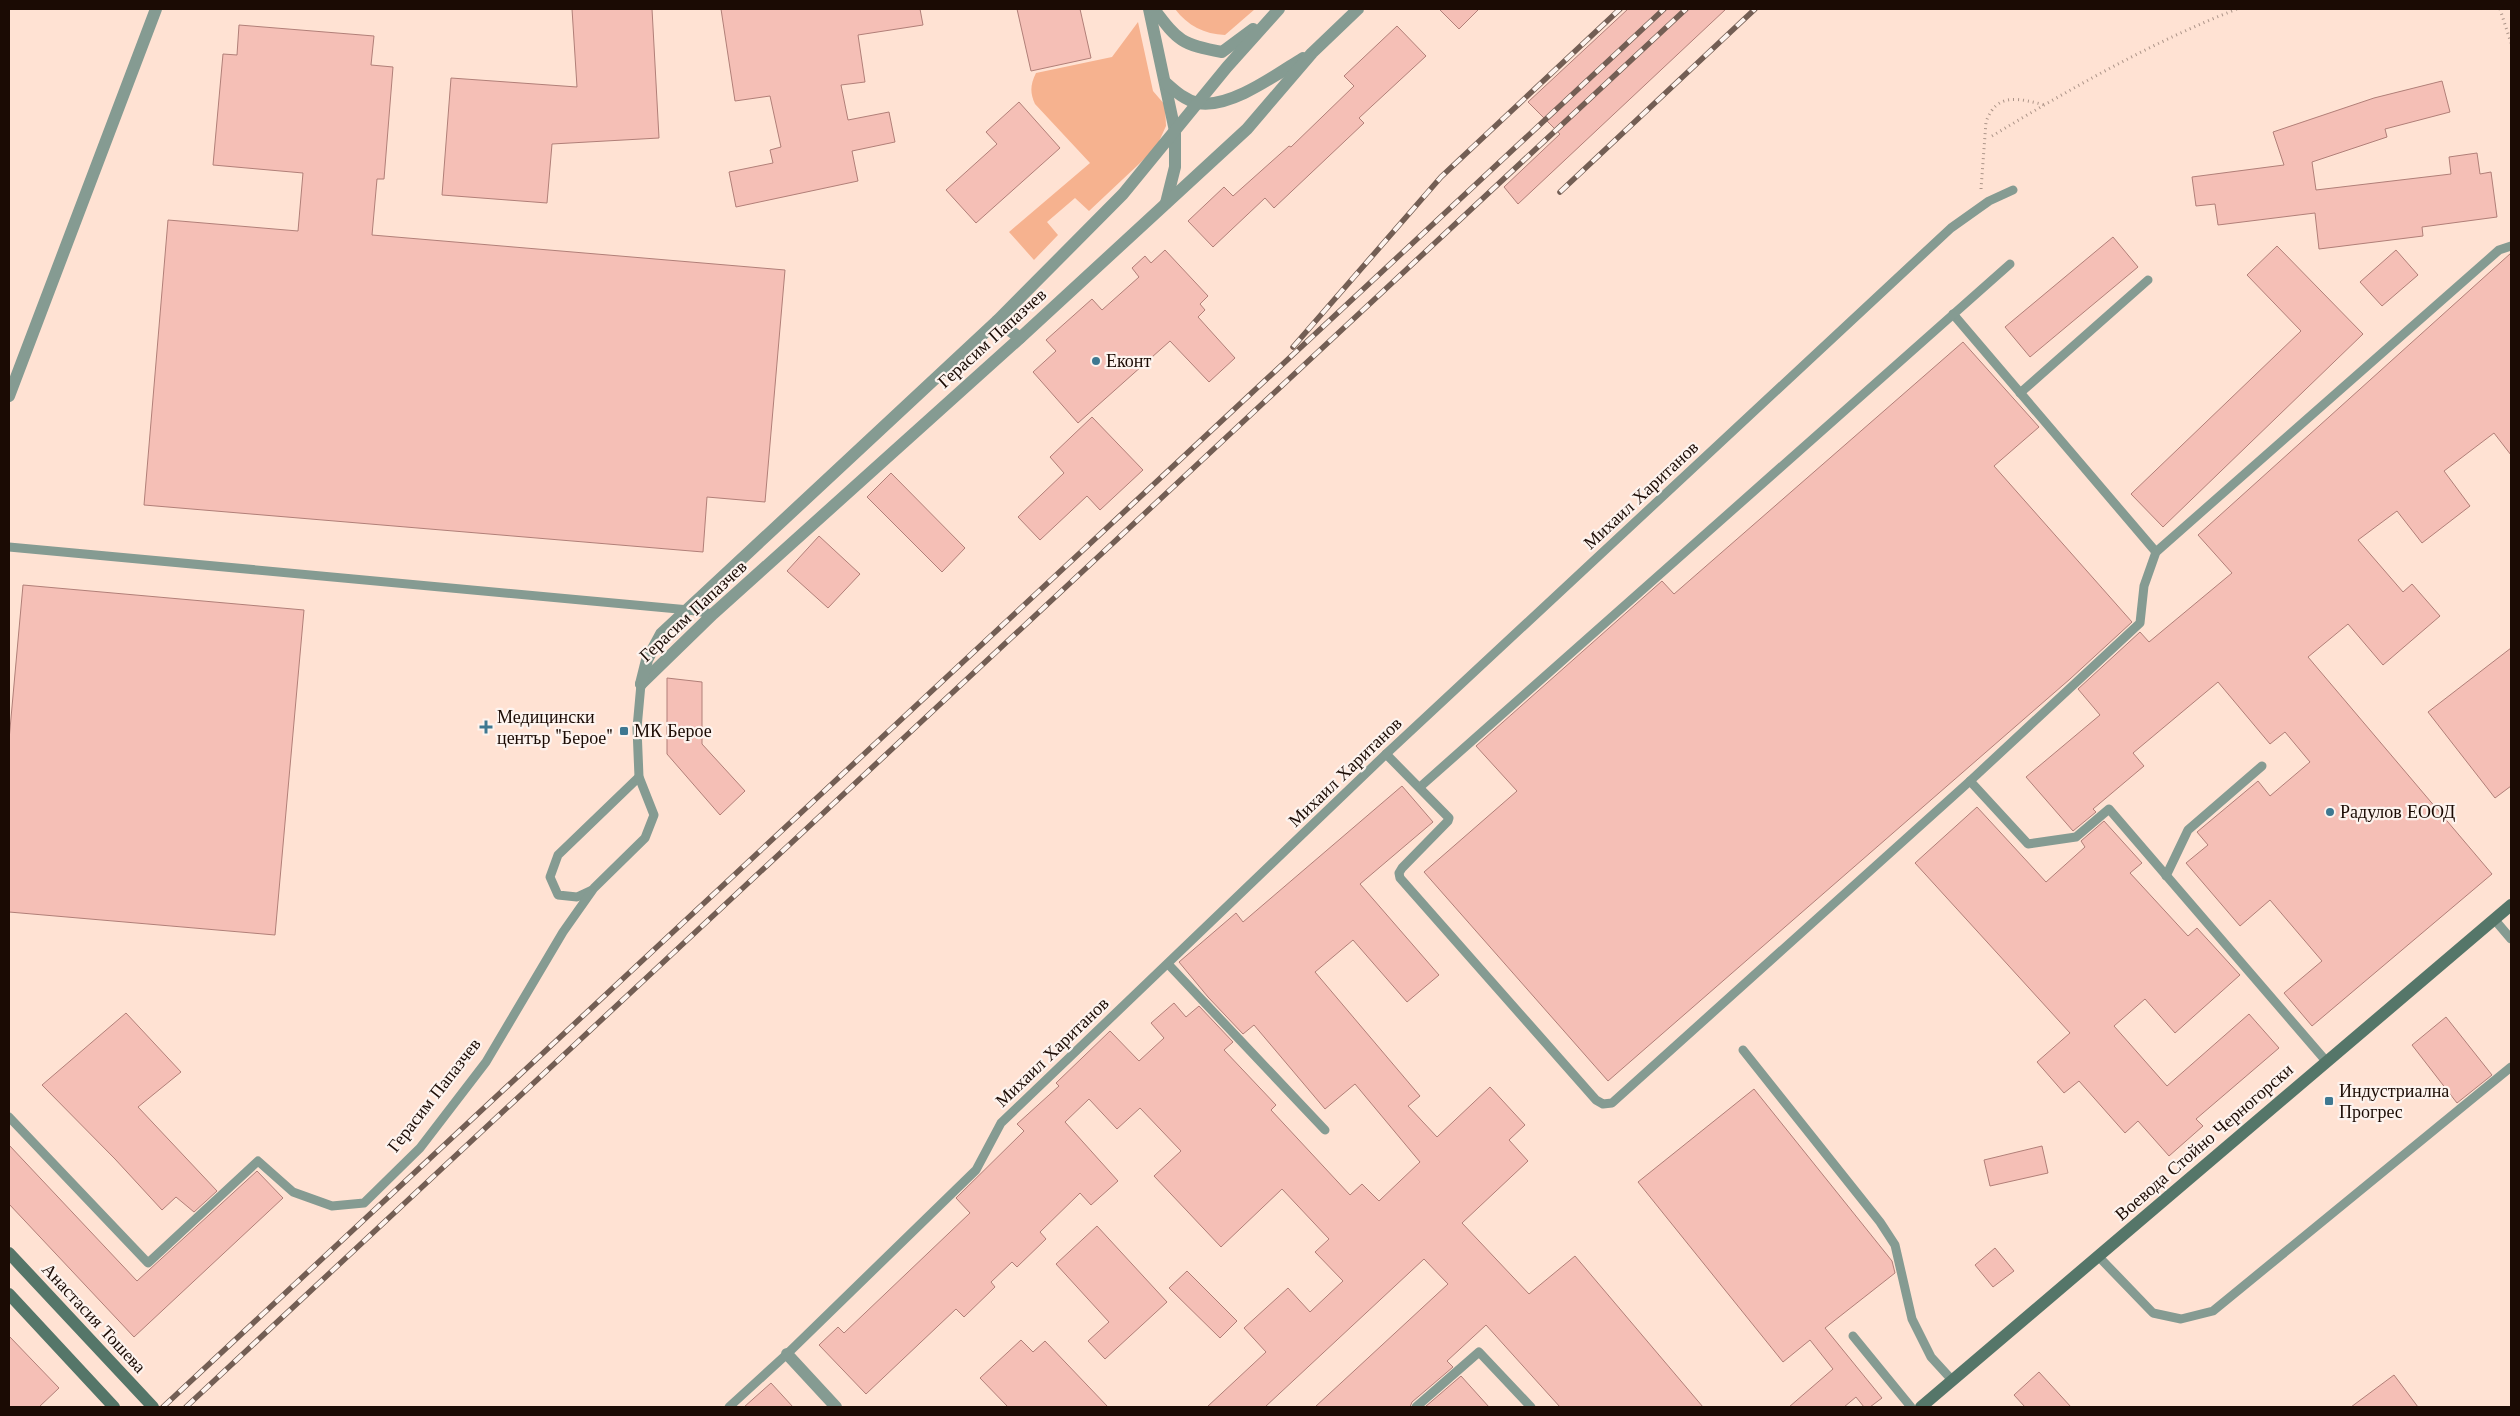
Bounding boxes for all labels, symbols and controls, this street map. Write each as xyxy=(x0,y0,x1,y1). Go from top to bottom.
street label: Герасим Папазчев xyxy=(933,283,1051,393)
place label: Еконт xyxy=(1106,350,1151,372)
marker: Еконт xyxy=(1090,355,1102,367)
street label: Михаил Хаританов xyxy=(1579,436,1703,554)
street label: Герасим Папазчев xyxy=(635,556,751,666)
place label: Медицински център "Берое" xyxy=(497,706,613,749)
street label: Михаил Хаританов xyxy=(1284,712,1406,832)
marker: Медицински център "Берое" xyxy=(479,720,493,734)
place label: МК Берое xyxy=(634,720,712,742)
marker: МК Берое xyxy=(618,725,630,737)
place label: Радулов ЕООД xyxy=(2340,801,2455,823)
marker: Радулов ЕООД xyxy=(2324,806,2336,818)
street label: Михаил Хаританов xyxy=(991,992,1113,1112)
street label: Герасим Папазчев xyxy=(383,1034,485,1156)
street label: Воевода Стойно Черногорски xyxy=(2110,1058,2298,1225)
place label: Индустриална Прогрес xyxy=(2339,1080,2449,1123)
marker: Индустриална Прогрес xyxy=(2323,1095,2335,1107)
street label: Анастасия Тошева xyxy=(37,1258,151,1378)

